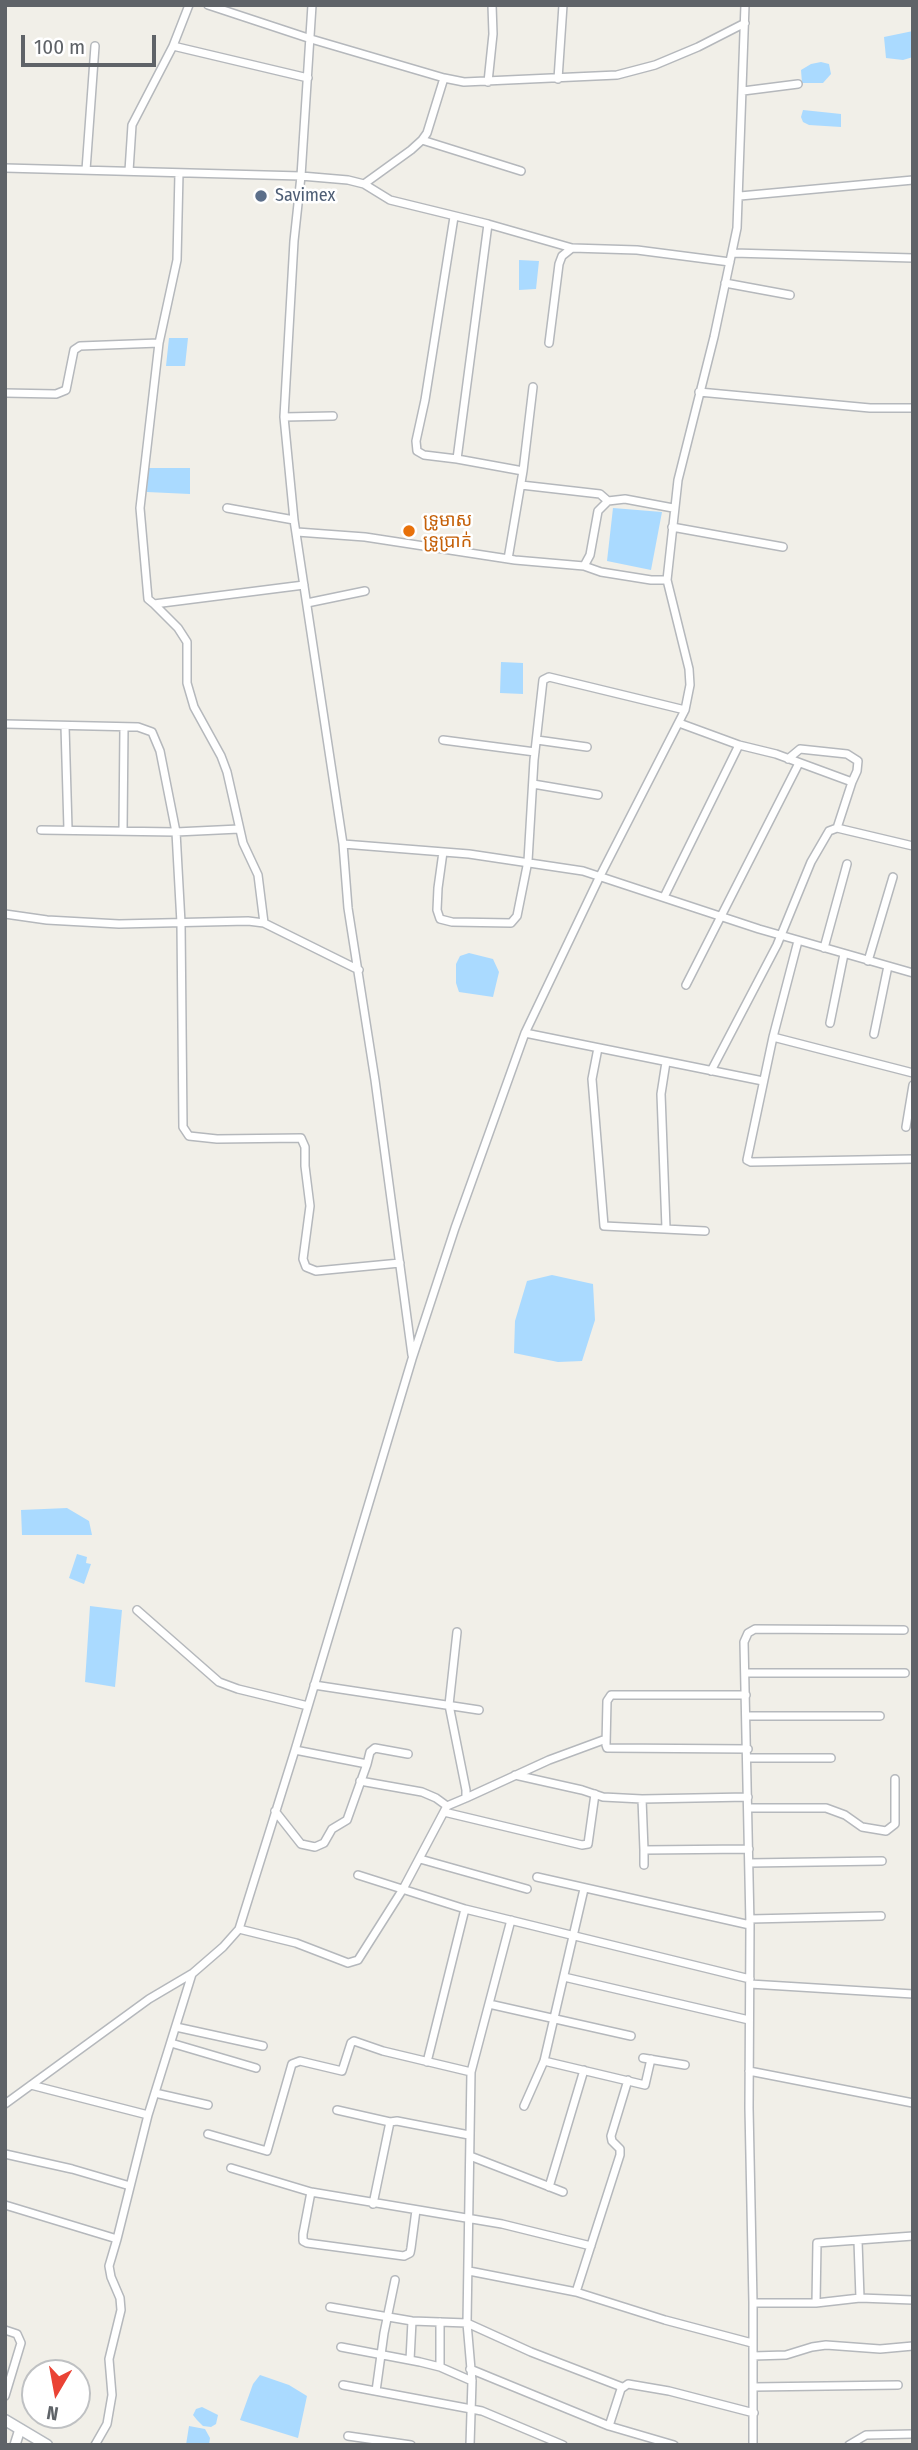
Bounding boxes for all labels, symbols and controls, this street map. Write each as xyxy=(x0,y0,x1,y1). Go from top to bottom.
scale bar xyxy=(24,21,159,65)
text: 100 m xyxy=(34,34,85,60)
place label: Savimex xyxy=(275,185,335,207)
marker: Savimex xyxy=(253,188,269,204)
place label: ទ្រូមាស ទ្រូប្រាក់ xyxy=(423,510,472,552)
marker: ទ្រូមាស ទ្រូប្រាក់ xyxy=(401,523,417,539)
north arrow xyxy=(21,2359,91,2429)
text: N xyxy=(45,2401,60,2426)

